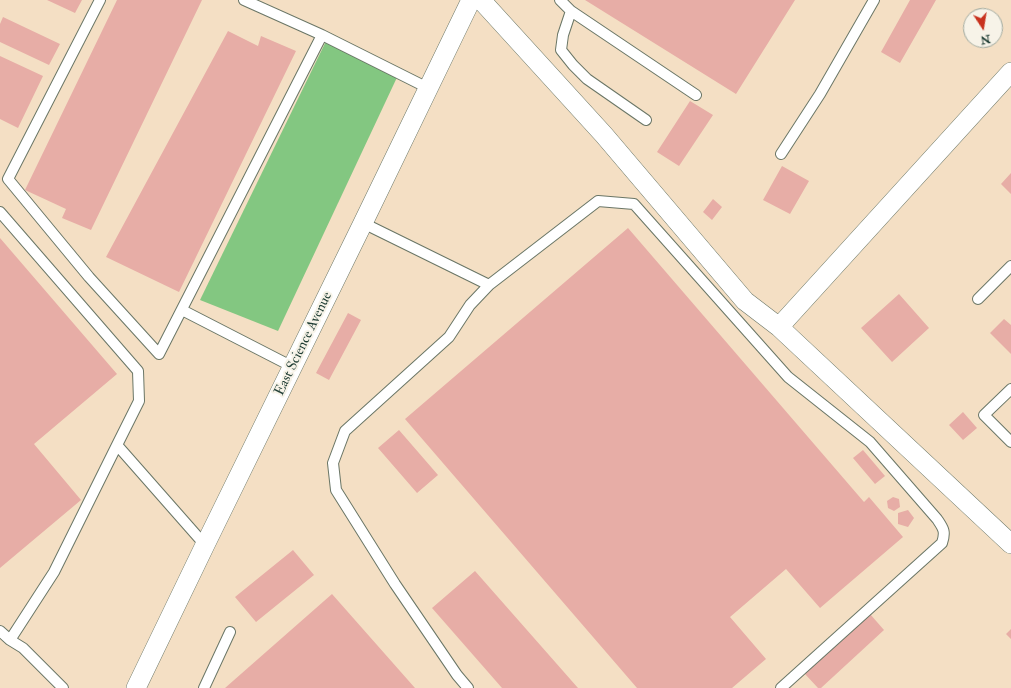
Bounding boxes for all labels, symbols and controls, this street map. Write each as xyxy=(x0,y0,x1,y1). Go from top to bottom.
north arrow xyxy=(963,8,1003,48)
text: N xyxy=(979,32,992,47)
street label: East Science Avenue xyxy=(272,289,336,399)

